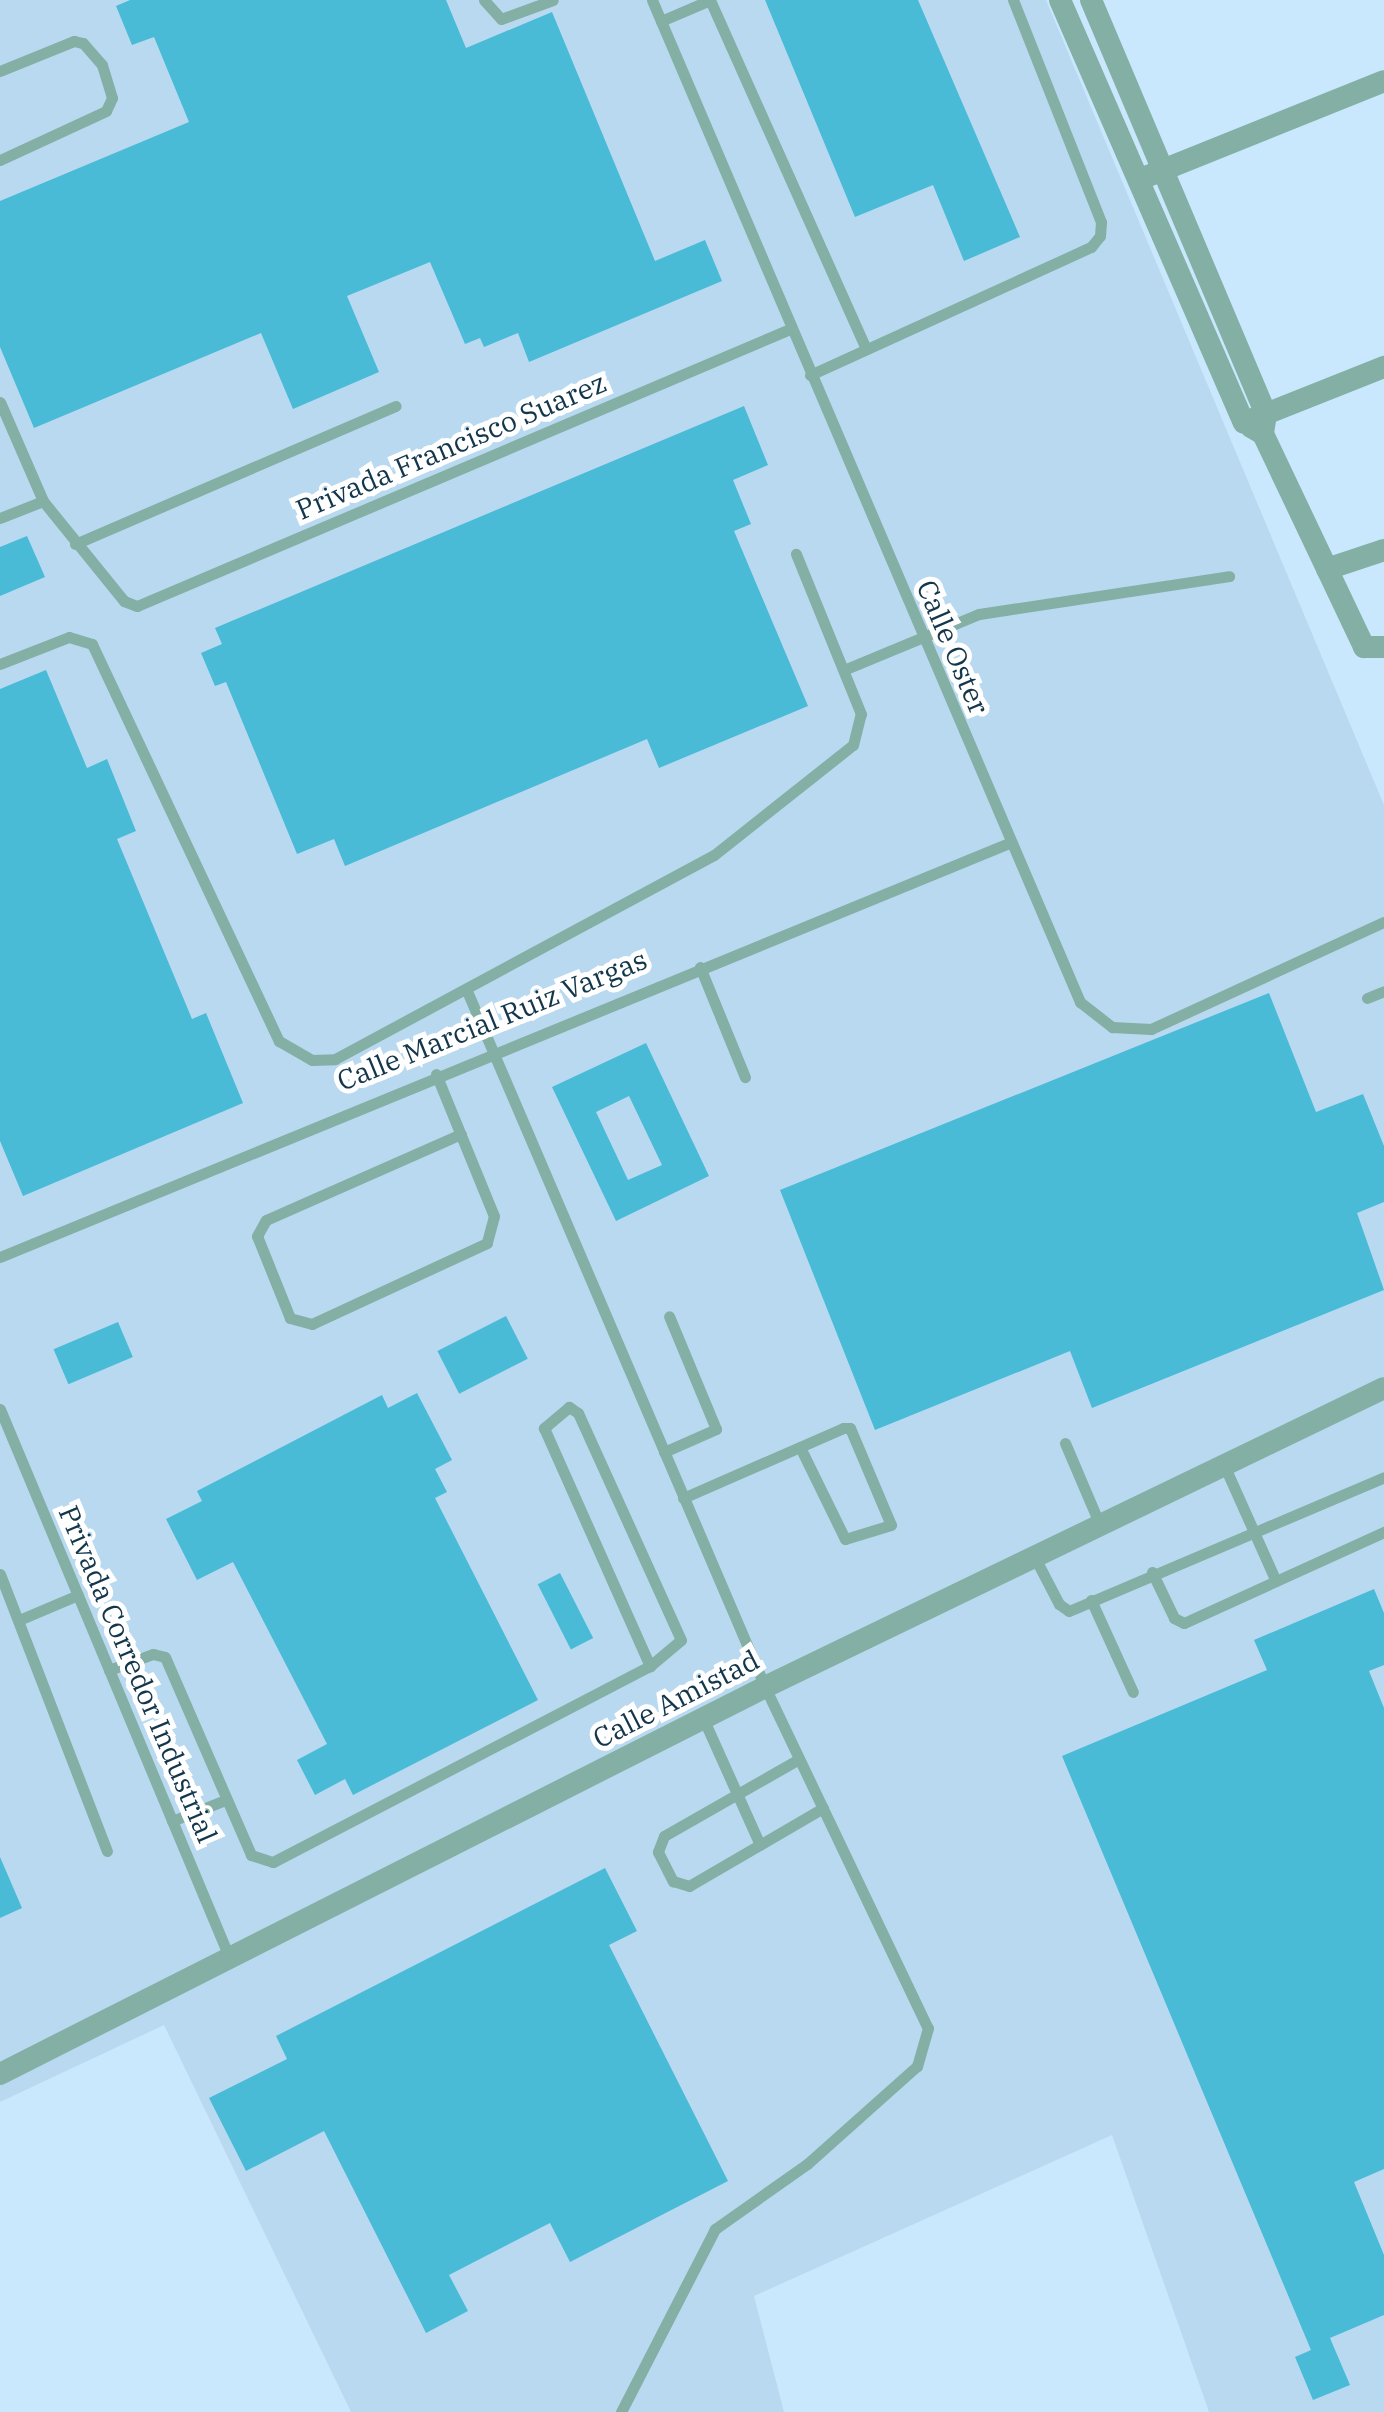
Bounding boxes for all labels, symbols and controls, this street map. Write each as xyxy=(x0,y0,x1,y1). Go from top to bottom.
street label: Privada Francisco Suarez xyxy=(291,365,611,527)
street label: Calle Oster xyxy=(910,575,996,719)
street label: Calle Marcial Ruiz Vargas xyxy=(332,942,652,1098)
street label: Privada Corredor Industrial xyxy=(52,1500,224,1848)
street label: Calle Amistad xyxy=(587,1643,765,1755)

